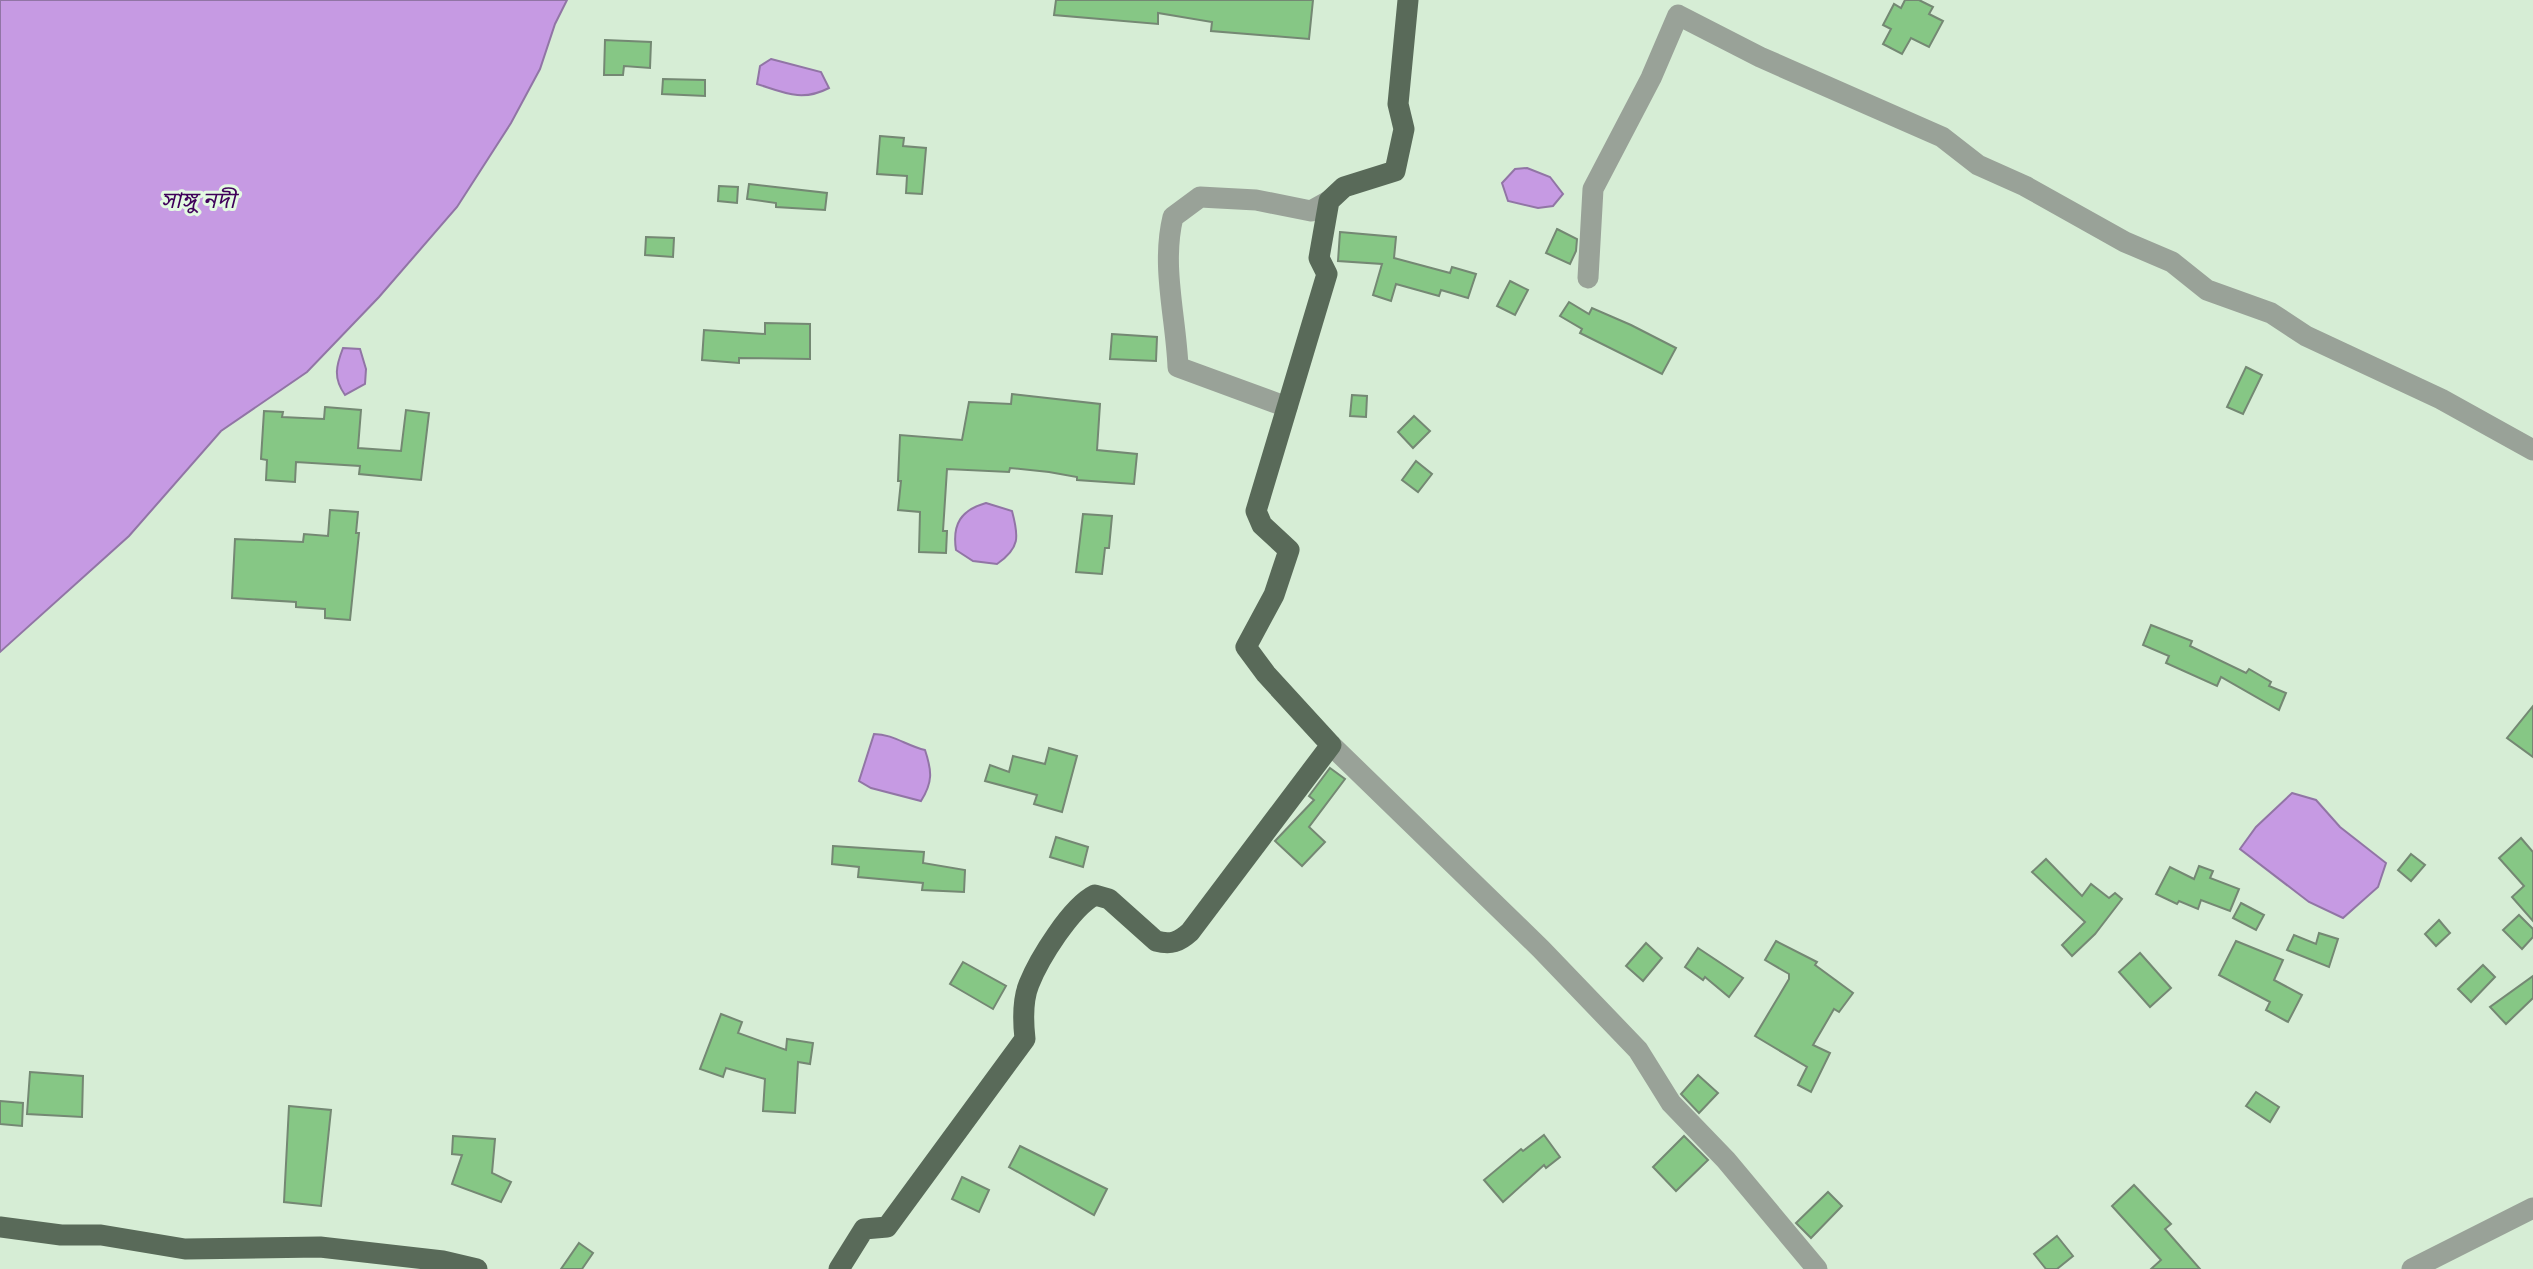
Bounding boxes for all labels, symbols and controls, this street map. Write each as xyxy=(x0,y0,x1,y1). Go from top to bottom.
water label: সাঙ্গু নদী xyxy=(161,187,239,214)

